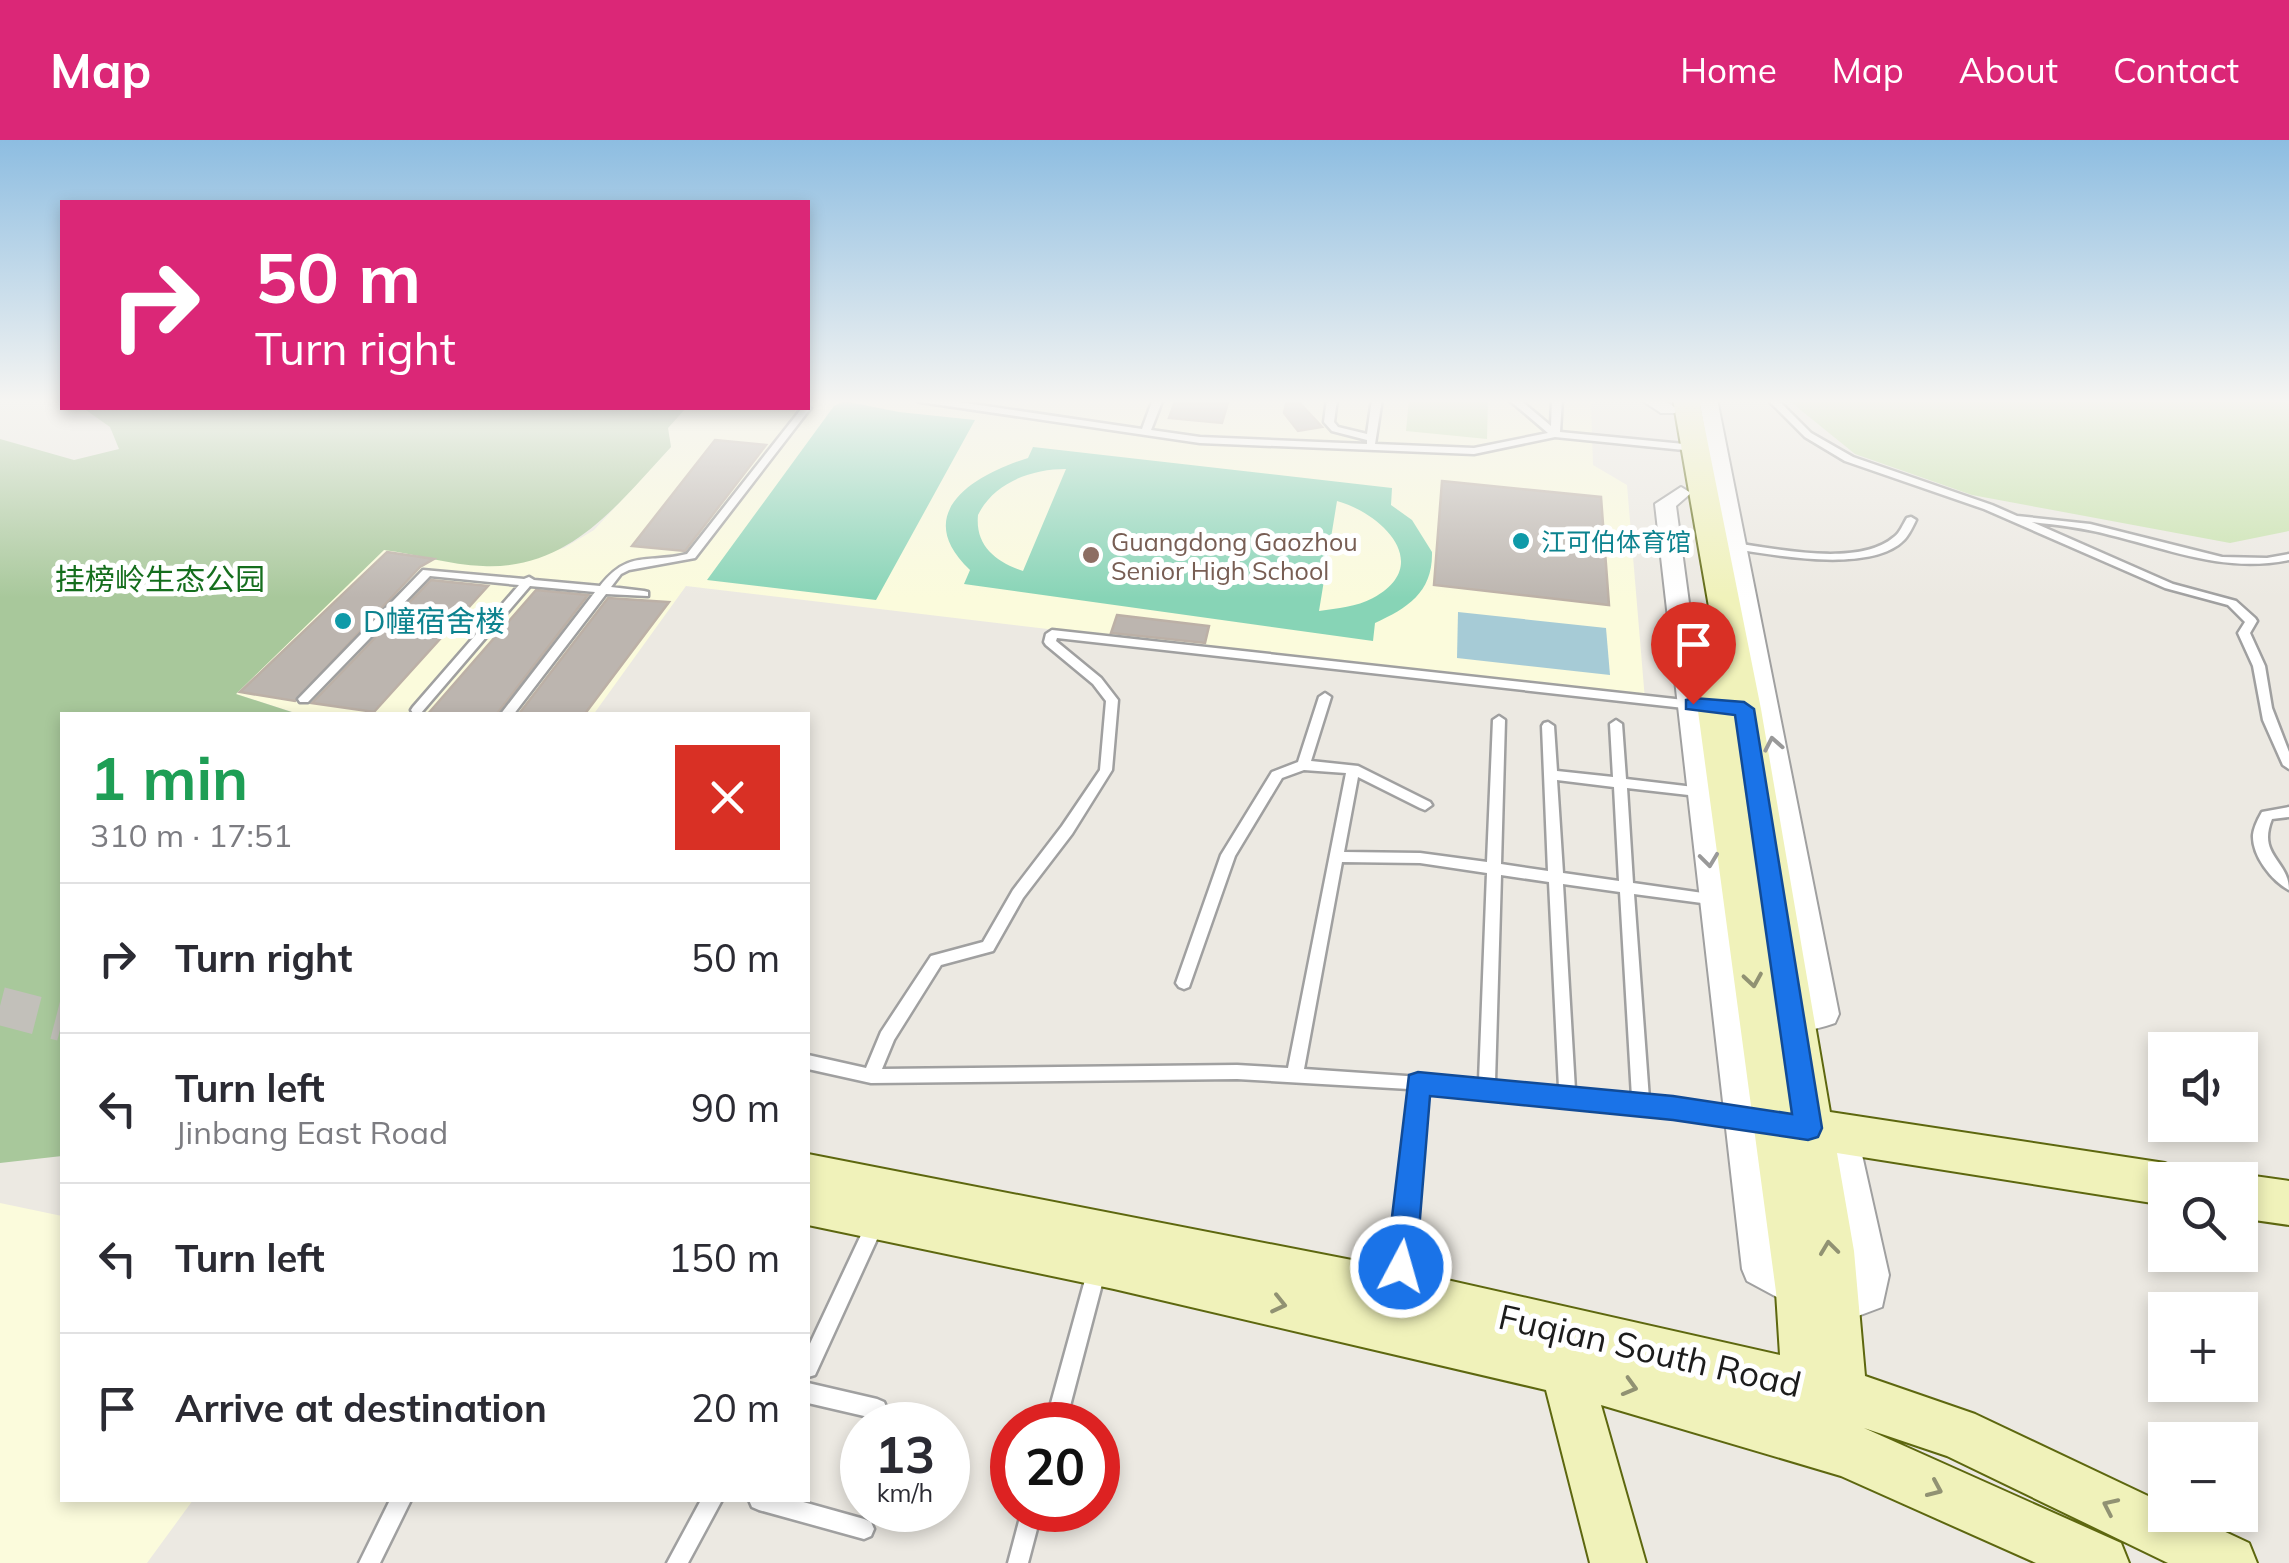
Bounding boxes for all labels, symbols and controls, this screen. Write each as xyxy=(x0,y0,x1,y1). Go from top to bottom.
text: Map xyxy=(50,40,151,100)
text: Home xyxy=(1680,48,1777,92)
text: Map xyxy=(1832,48,1904,92)
text: About xyxy=(1959,48,2058,92)
text: Contact xyxy=(2113,48,2239,92)
text: 50 m xyxy=(255,233,421,321)
icon: right xyxy=(90,240,220,370)
text: Turn right xyxy=(255,320,456,376)
place label: Guangdong Gaozhou Senior High School xyxy=(1111,526,1358,586)
place label: 江可伯体育馆 xyxy=(1541,526,1691,557)
marker: 江可伯体育馆 xyxy=(1510,530,1532,552)
marker: Guangdong Gaozhou Senior High School xyxy=(1080,544,1102,566)
park label: 挂榜岭生态公园 xyxy=(55,560,265,598)
place label: D幢宿舍楼 xyxy=(363,602,505,640)
pin xyxy=(1651,602,1736,705)
marker: D幢宿舍楼 xyxy=(332,610,354,632)
icon: arrive xyxy=(1666,617,1721,672)
one-way arrow xyxy=(1764,736,1785,753)
text: 1 min xyxy=(90,740,248,815)
button: close xyxy=(675,745,780,850)
text: 310 m · 17:51 xyxy=(90,815,292,855)
one-way arrow xyxy=(1698,852,1719,868)
icon: right xyxy=(90,931,145,986)
text: Turn right xyxy=(175,934,352,982)
text: 50 m xyxy=(691,934,780,982)
one-way arrow xyxy=(1742,972,1763,988)
map controls xyxy=(2148,1032,2258,1532)
button: sound xyxy=(2148,1032,2258,1142)
text: Turn left xyxy=(175,1064,325,1112)
icon: left xyxy=(90,1081,145,1136)
text: 90 m xyxy=(691,1084,780,1132)
text: Jinbang East Road xyxy=(175,1112,448,1152)
button: search xyxy=(2148,1162,2258,1272)
position arrow xyxy=(1349,1215,1453,1319)
icon: left xyxy=(90,1231,145,1286)
text: Turn left xyxy=(175,1234,325,1282)
text: 150 m xyxy=(668,1234,780,1282)
one-way arrow xyxy=(1819,1240,1840,1256)
one-way arrow xyxy=(1271,1292,1288,1313)
button: + xyxy=(2148,1292,2258,1402)
street label: Fuqian South Road xyxy=(1494,1294,1806,1406)
one-way arrow xyxy=(1620,1375,1637,1396)
icon: arrive xyxy=(90,1381,145,1436)
text: Arrive at destination xyxy=(175,1384,547,1432)
text: 20 m xyxy=(691,1384,780,1432)
speed limit sign: 20 xyxy=(990,1402,1120,1532)
button: − xyxy=(2148,1422,2258,1532)
text: 13 xyxy=(875,1423,935,1486)
text: km/h xyxy=(877,1477,933,1508)
one-way arrow xyxy=(1925,1477,1943,1497)
one-way arrow xyxy=(2102,1499,2120,1519)

